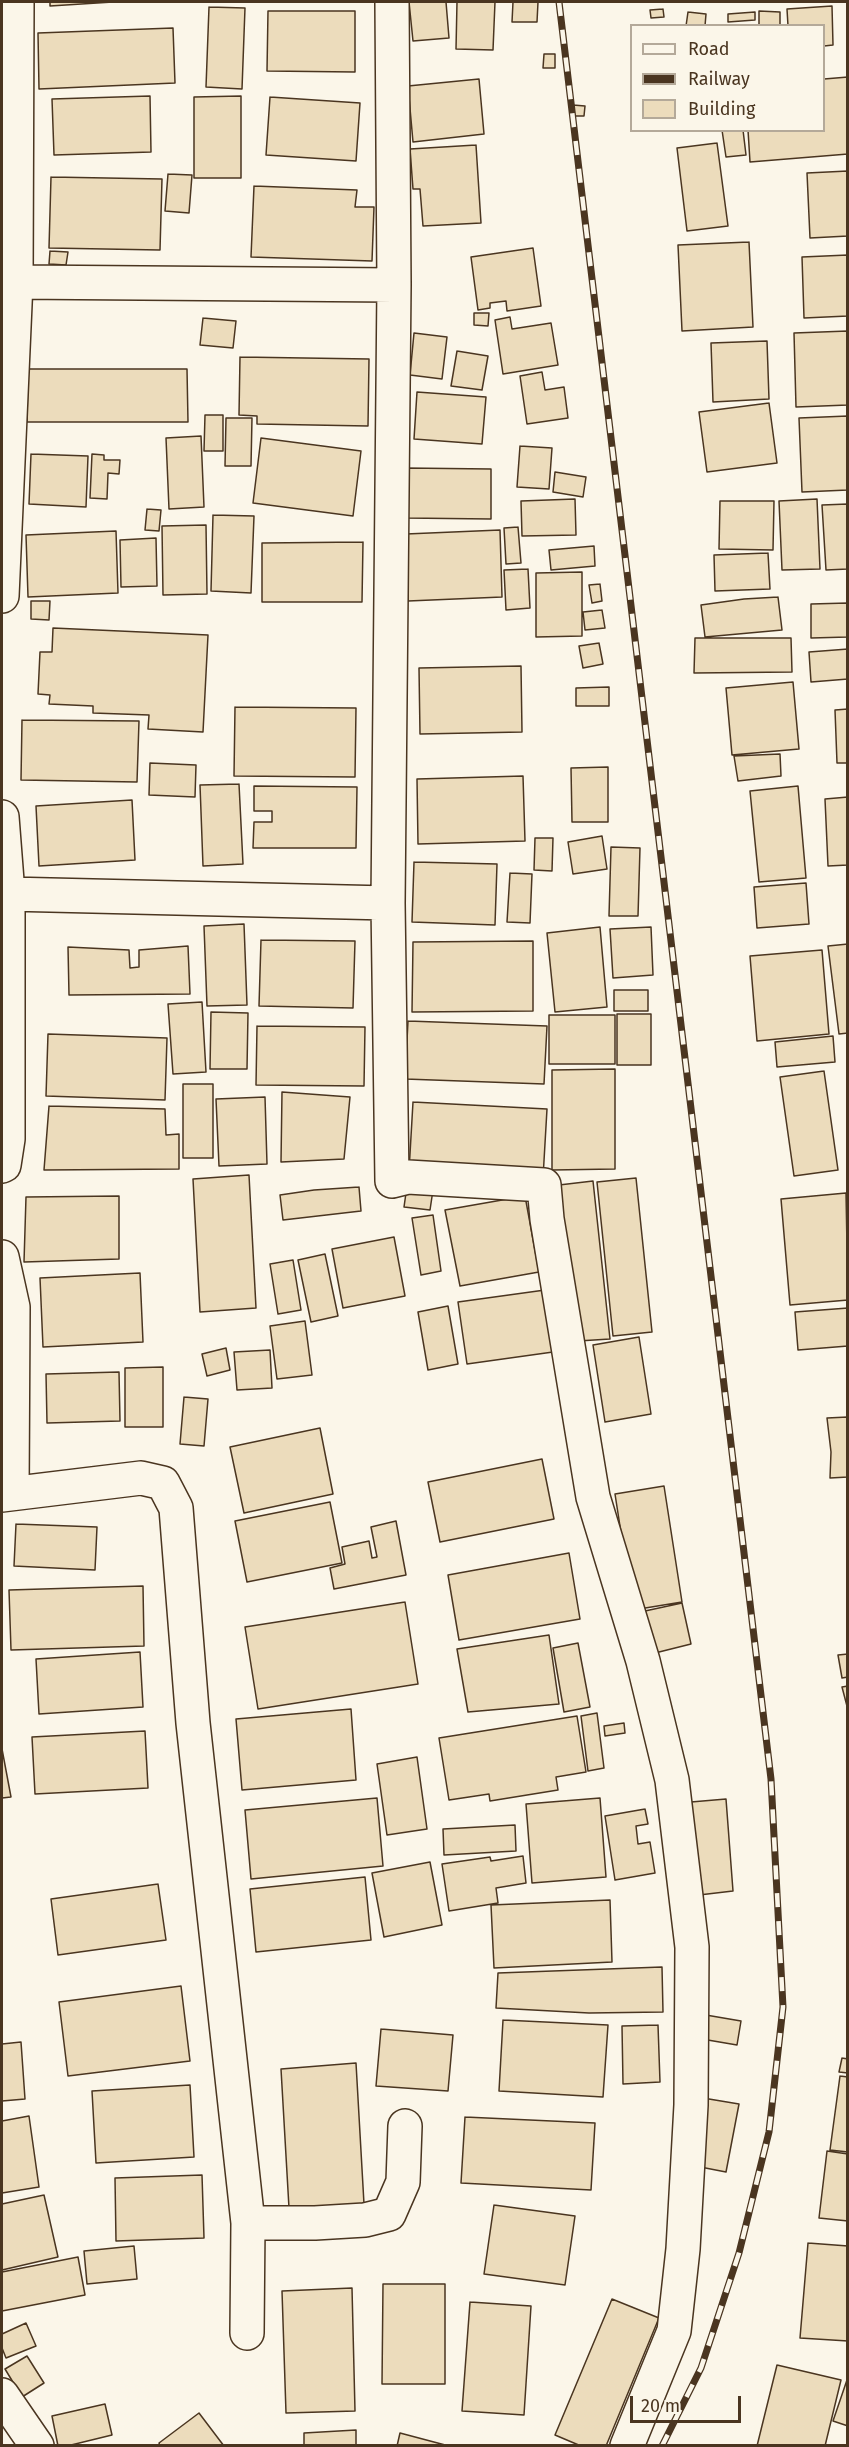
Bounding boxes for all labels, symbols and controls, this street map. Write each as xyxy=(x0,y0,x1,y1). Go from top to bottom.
legend xyxy=(630,24,825,132)
text: Road xyxy=(688,38,730,60)
text: Railway xyxy=(688,68,750,90)
text: Building xyxy=(688,98,755,120)
scale bar xyxy=(633,2384,744,2422)
text: 20 m xyxy=(641,2395,680,2417)

